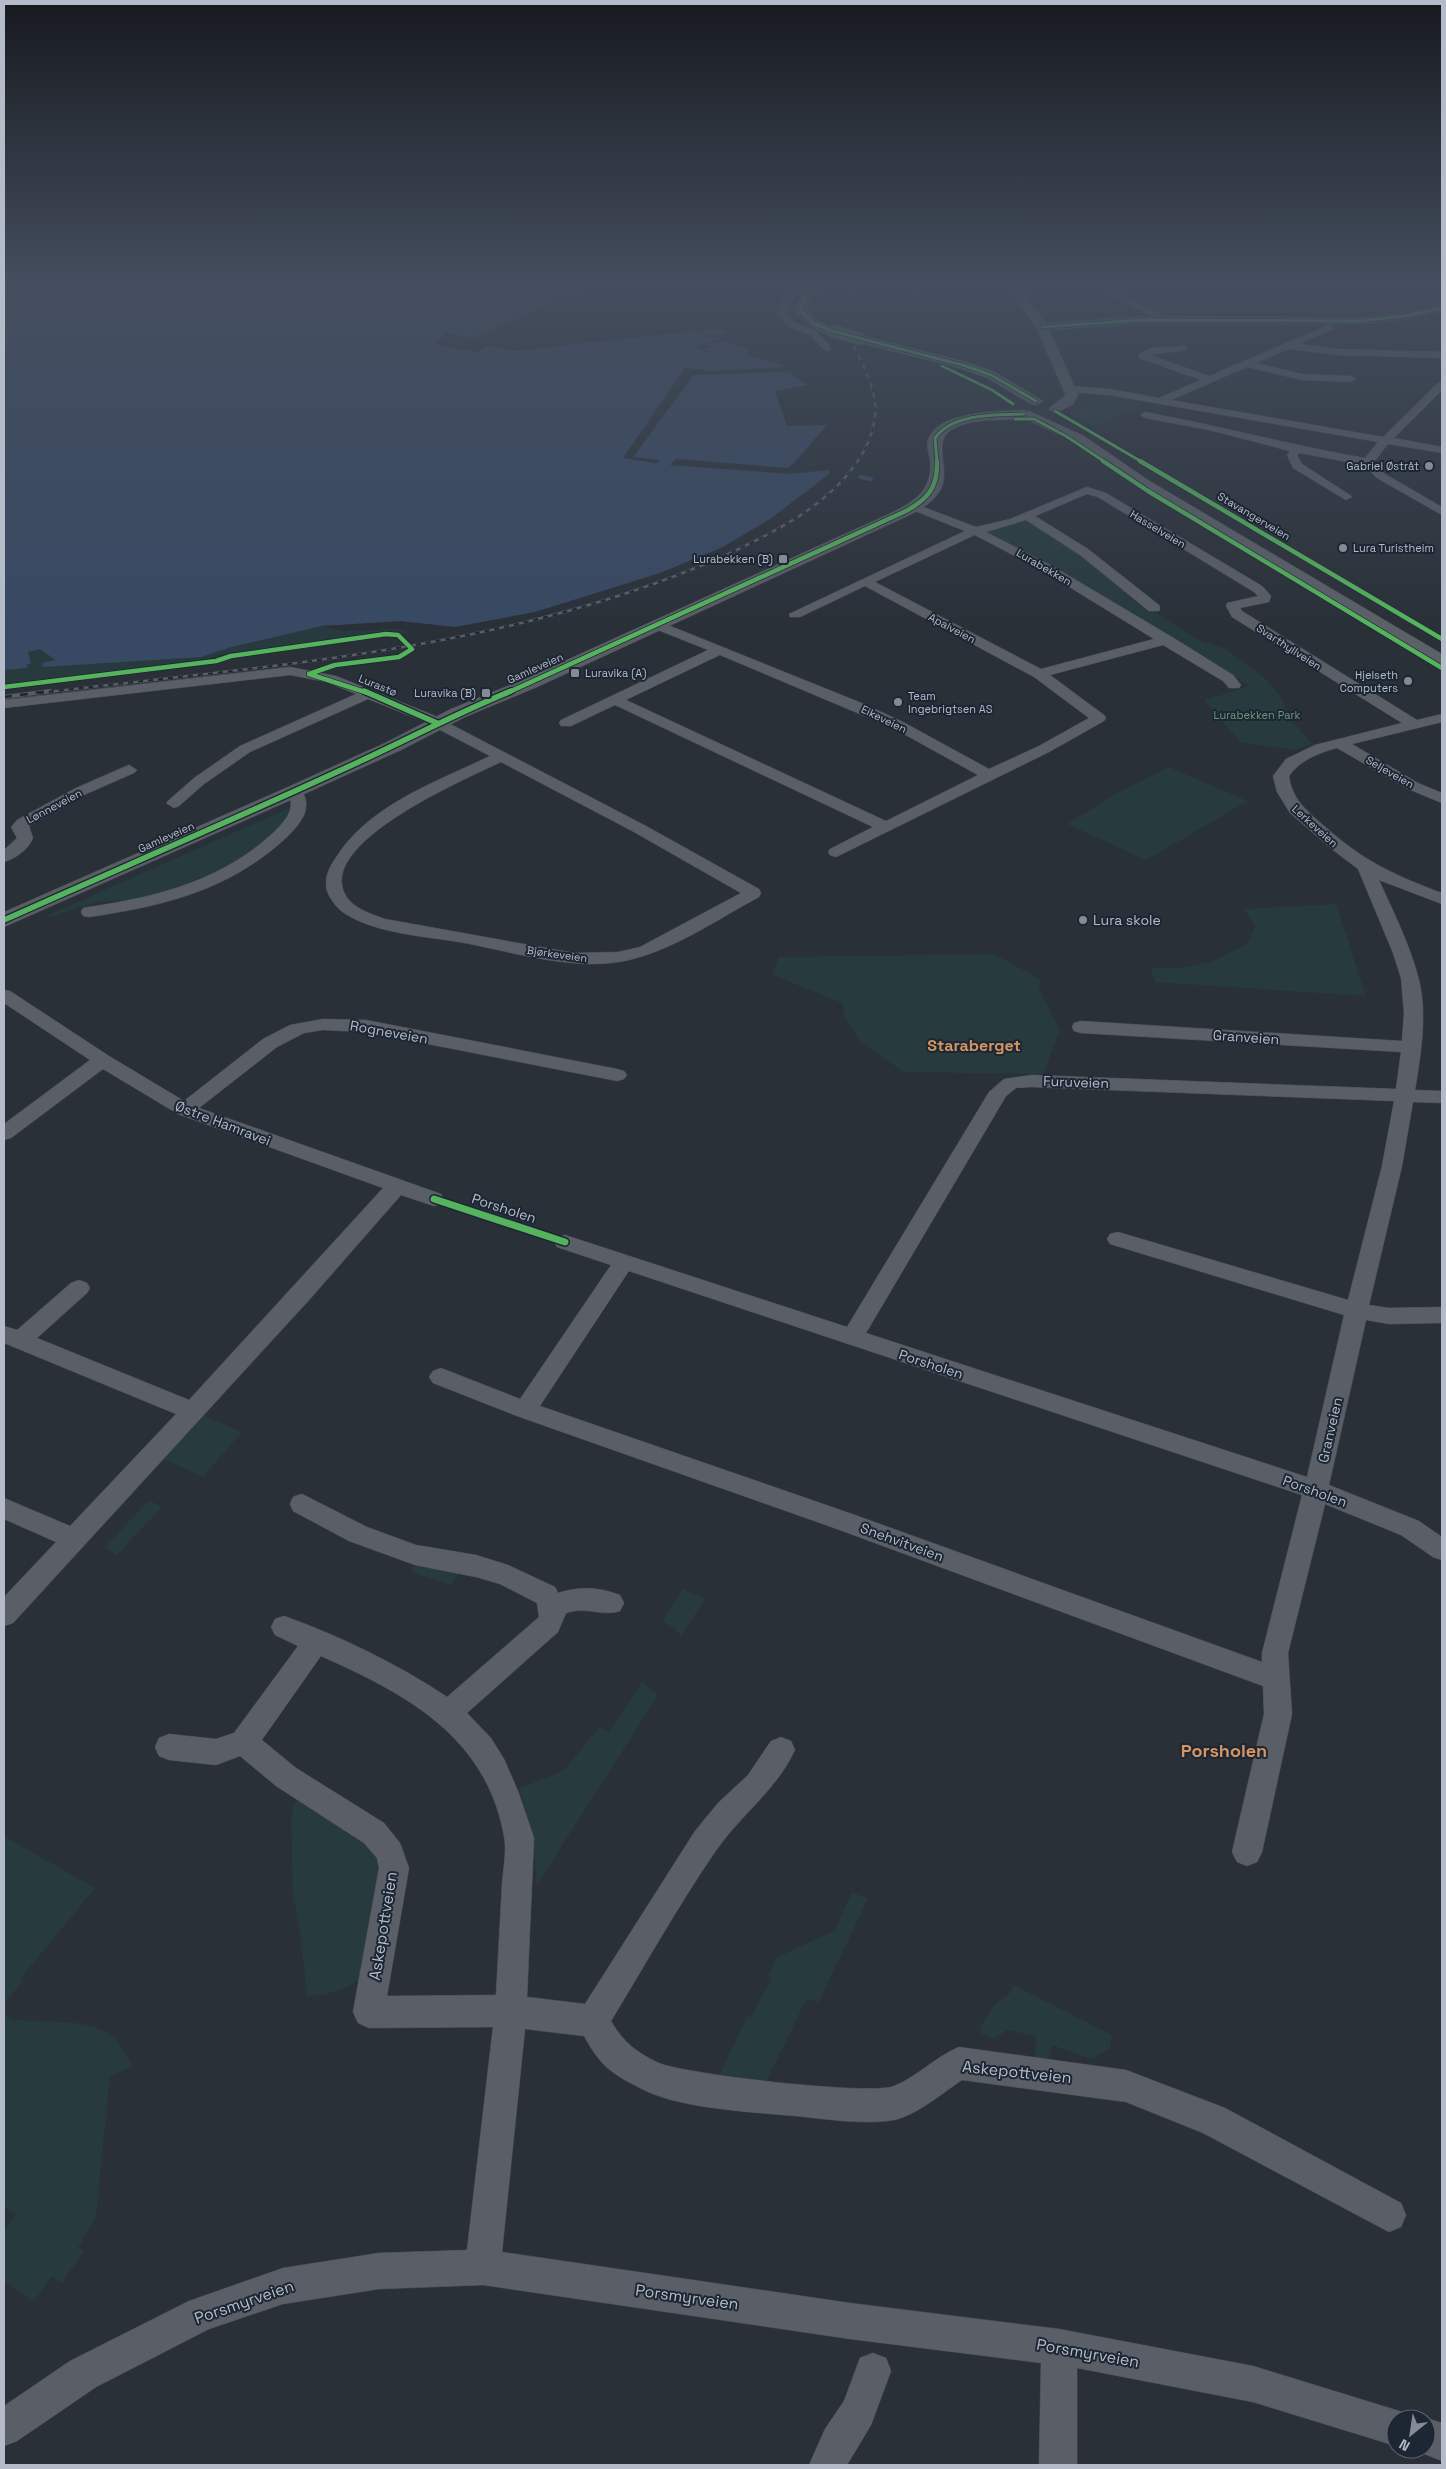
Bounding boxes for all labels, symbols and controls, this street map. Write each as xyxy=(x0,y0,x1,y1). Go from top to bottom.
place label: Gabriel Østråt xyxy=(1346,459,1419,473)
marker: Gabriel Østråt xyxy=(1423,460,1435,472)
street label: Stavangerveien xyxy=(1215,489,1293,543)
street label: Hasselveien xyxy=(1128,507,1188,551)
place label: Lura Turistheim xyxy=(1353,541,1434,555)
marker: Lura Turistheim xyxy=(1337,542,1349,554)
street label: Lurabekken xyxy=(1014,546,1074,588)
place label: Lurabekken (B) xyxy=(693,552,773,566)
marker: Lurabekken (B) xyxy=(777,553,789,565)
street label: Apalveien xyxy=(926,610,978,646)
street label: Svarthyllveien xyxy=(1254,621,1324,673)
street label: Gamleveien xyxy=(505,649,565,687)
place label: Luravika (A) xyxy=(585,666,646,680)
marker: Luravika (A) xyxy=(569,667,581,679)
place label: Hjelseth Computers xyxy=(1340,668,1398,695)
street label: Lurastø xyxy=(357,671,399,699)
marker: Hjelseth Computers xyxy=(1402,675,1414,687)
place label: Luravika (B) xyxy=(414,686,476,700)
marker: Luravika (B) xyxy=(480,687,492,699)
place label: Team Ingebrigtsen AS xyxy=(908,689,993,716)
marker: Team Ingebrigtsen AS xyxy=(892,696,904,708)
street label: Eikeveien xyxy=(859,702,909,736)
park label: Lurabekken Park xyxy=(1213,708,1301,722)
street label: Seljeveien xyxy=(1363,753,1417,791)
street label: Lønneveien xyxy=(24,786,84,826)
street label: Lerkeveien xyxy=(1289,802,1341,850)
street label: Gamleveien xyxy=(136,818,196,856)
place label: Lura skole xyxy=(1093,911,1161,929)
marker: Lura skole xyxy=(1077,914,1089,926)
street label: Bjørkeveien xyxy=(526,943,588,965)
street label: Rogneveien xyxy=(349,1016,429,1048)
street label: Granveien xyxy=(1212,1026,1280,1048)
district label: Staraberget xyxy=(927,1035,1021,1056)
street label: Furuveien xyxy=(1043,1072,1109,1092)
street label: Østre Hamravei xyxy=(173,1097,273,1149)
street label: Porsholen xyxy=(469,1189,539,1227)
street label: Porsholen xyxy=(896,1345,966,1383)
street label: Granveien xyxy=(1314,1396,1346,1464)
street label: Porsholen xyxy=(1280,1471,1350,1511)
street label: Snehvitveien xyxy=(858,1519,946,1565)
district label: Porsholen xyxy=(1181,1739,1267,1762)
street label: Askepottveien xyxy=(364,1870,402,1982)
street label: Askepottveien xyxy=(961,2056,1073,2088)
street label: Porsmyrveien xyxy=(191,2275,297,2329)
street label: Porsmyrveien xyxy=(634,2279,740,2315)
street label: Porsmyrveien xyxy=(1035,2334,1141,2372)
north arrow xyxy=(1386,2409,1436,2459)
text: N xyxy=(1396,2435,1413,2455)

